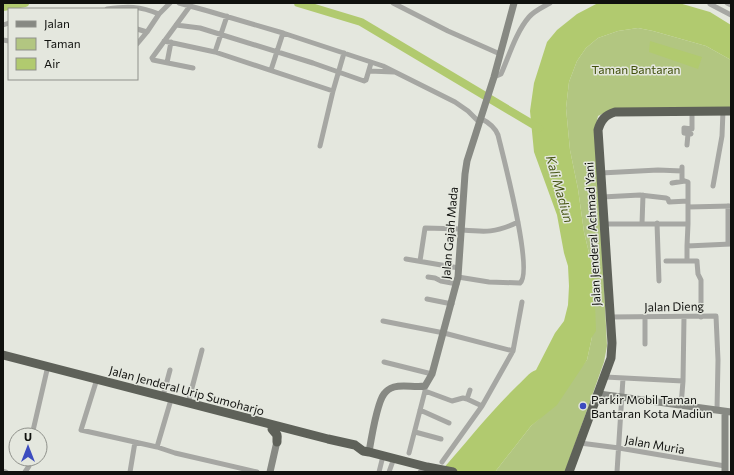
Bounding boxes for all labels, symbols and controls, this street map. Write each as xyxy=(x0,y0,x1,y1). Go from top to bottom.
legend xyxy=(8,8,138,80)
text: Jalan xyxy=(44,16,70,31)
text: Taman xyxy=(44,36,81,50)
text: Air xyxy=(44,56,60,70)
park label: Taman Bantaran xyxy=(592,62,680,76)
water label: Kali Madiun xyxy=(543,153,577,225)
street label: Jalan Jenderal Achmad Yani xyxy=(581,162,604,306)
street label: Jalan Gajah Mada xyxy=(438,186,461,280)
street label: Jalan Dieng xyxy=(644,298,705,315)
street label: Jalan Jenderal Urip Sumoharjo xyxy=(108,363,266,418)
place label: Parkir Mobil Taman Bantaran Kota Madiun xyxy=(591,392,713,420)
marker: Parkir Mobil Taman Bantaran Kota Madiun xyxy=(578,401,588,411)
north arrow xyxy=(8,427,48,467)
text: U xyxy=(24,430,32,443)
street label: Jalan Muria xyxy=(624,432,686,457)

